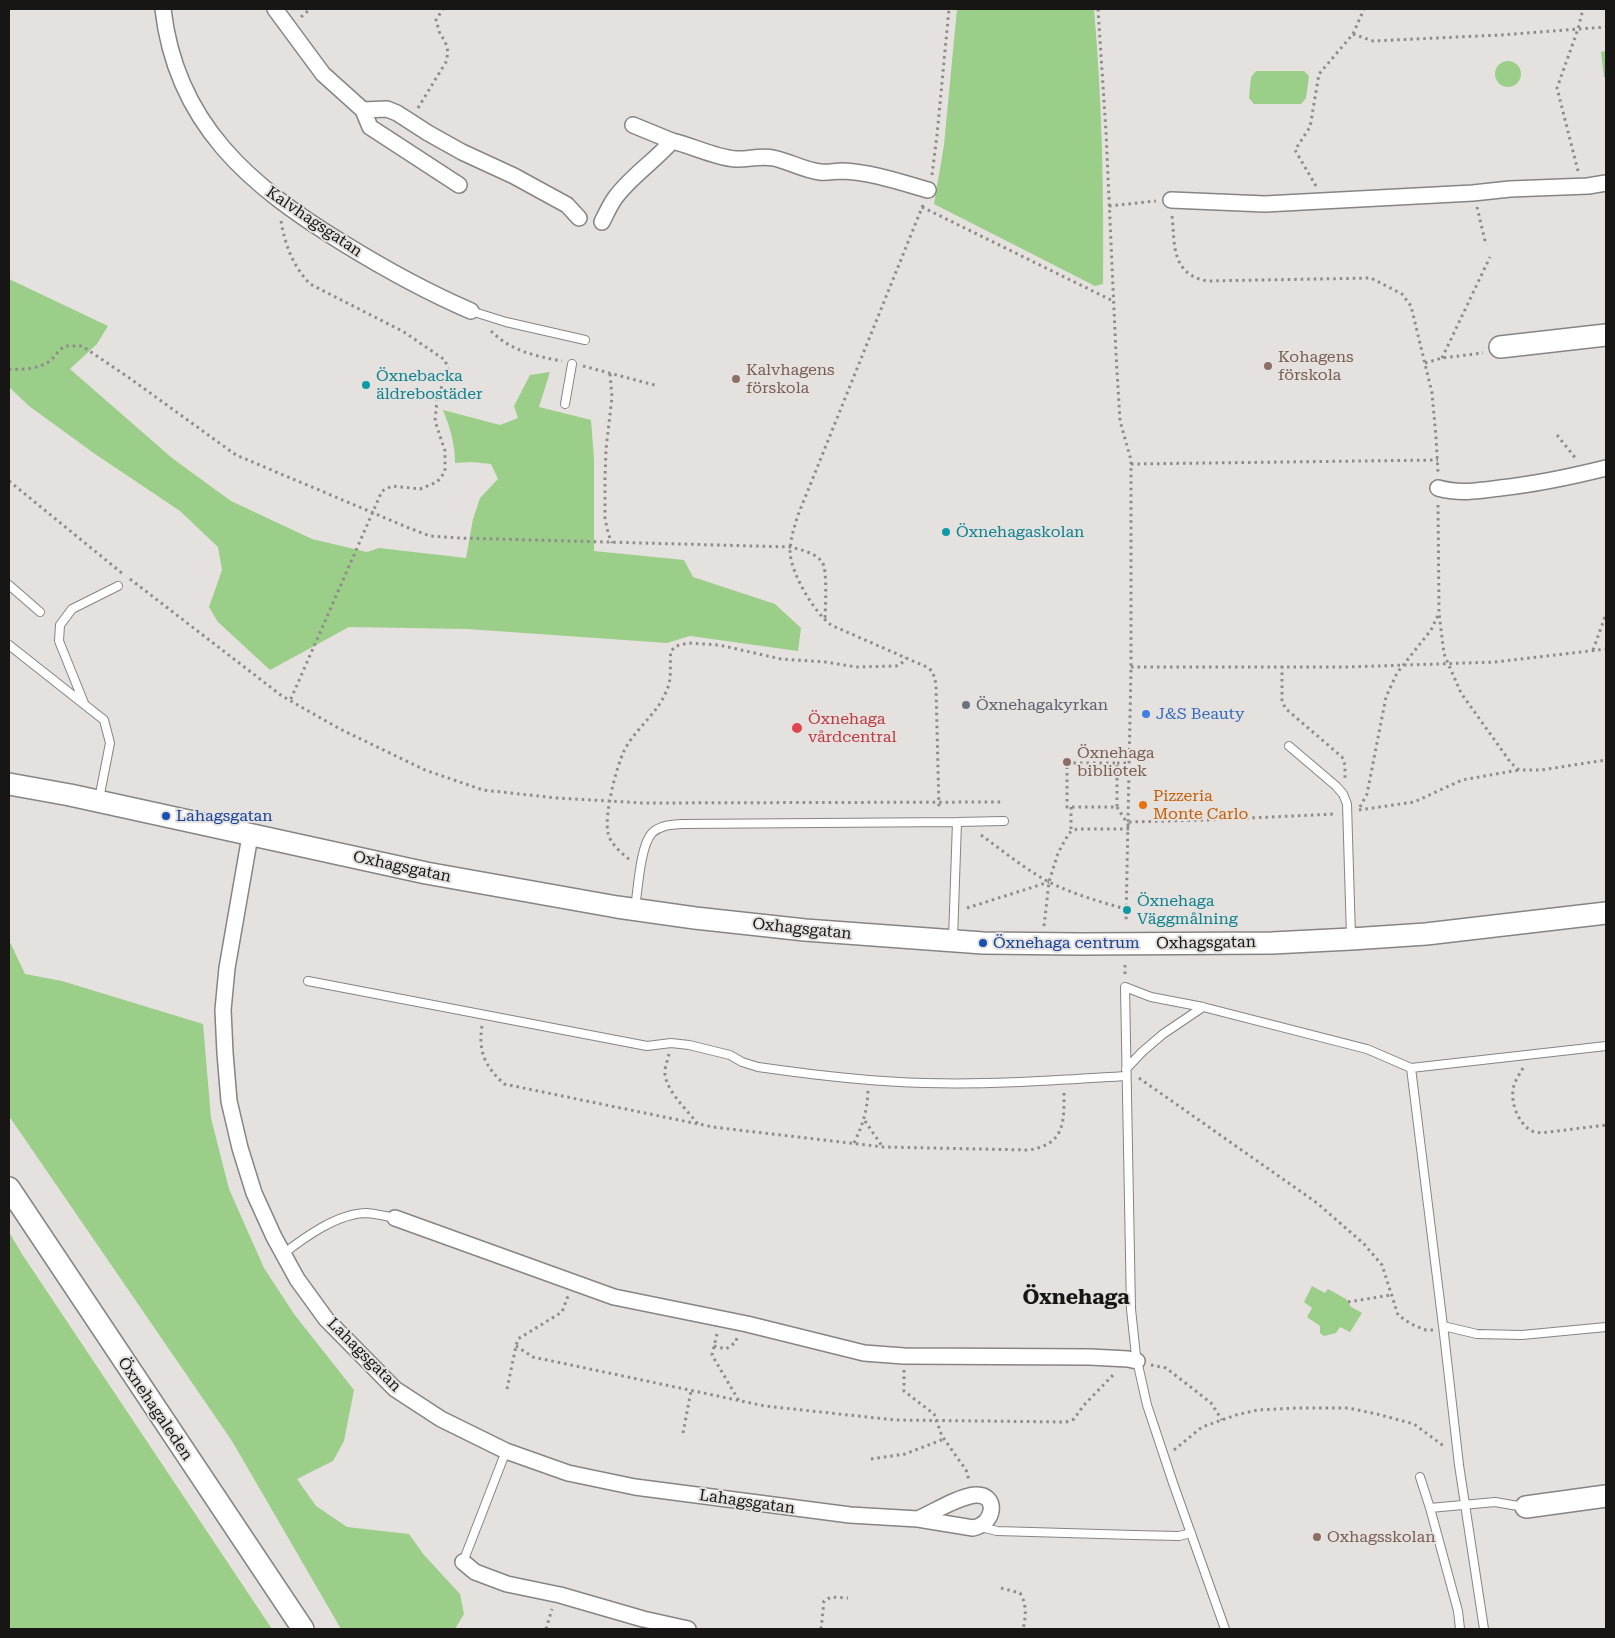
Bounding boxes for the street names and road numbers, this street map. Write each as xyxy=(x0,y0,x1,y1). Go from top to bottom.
street label: Kalvhagsgatan xyxy=(262,183,366,261)
street label: Oxhagsgatan xyxy=(351,847,453,887)
street label: Oxhagsgatan xyxy=(751,914,853,944)
street label: Oxhagsgatan xyxy=(1156,933,1256,953)
street label: Lahagsgatan xyxy=(323,1314,405,1396)
street label: Öxnehagaleden xyxy=(113,1354,197,1464)
street label: Lahagsgatan xyxy=(698,1486,796,1518)

